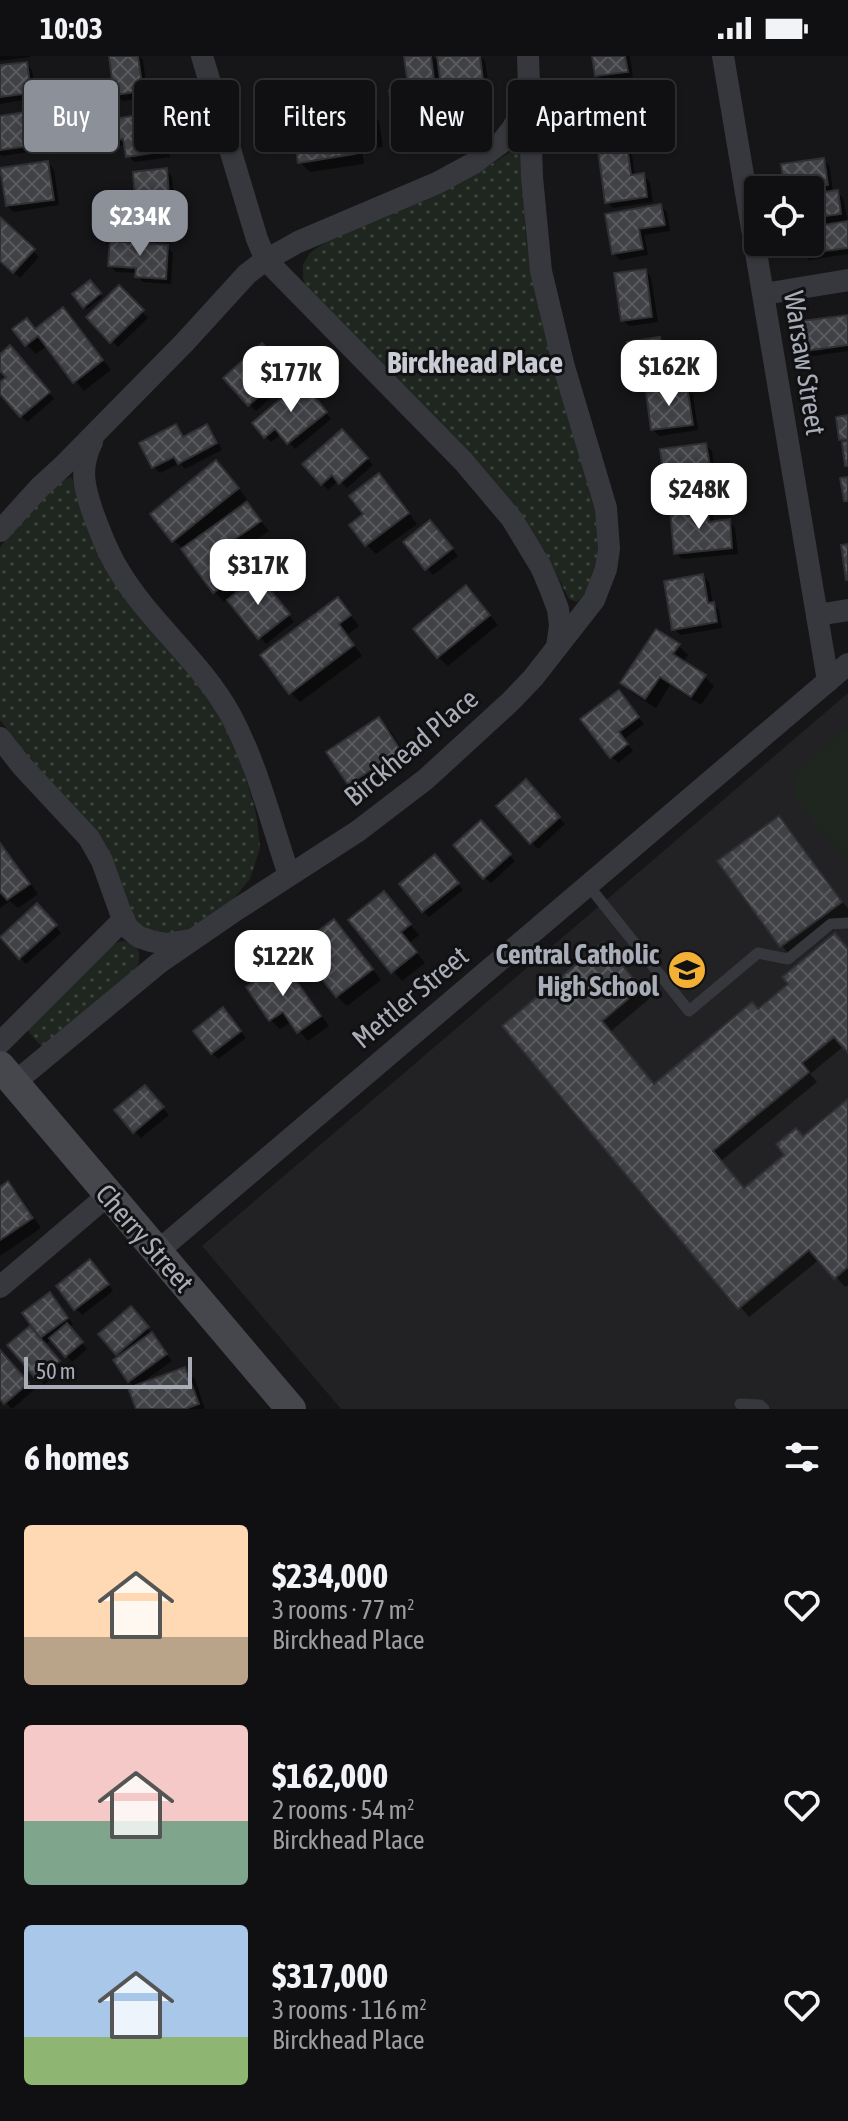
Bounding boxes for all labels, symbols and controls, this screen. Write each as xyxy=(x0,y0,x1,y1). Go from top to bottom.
text: 10:03 xyxy=(40,11,103,45)
chip: Buy xyxy=(24,80,118,152)
chip: Rent xyxy=(134,80,239,152)
chip: Filters xyxy=(255,80,375,152)
chip: New xyxy=(391,80,492,152)
chip: Apartment xyxy=(508,80,675,152)
map controls xyxy=(744,176,824,256)
button: locate xyxy=(744,176,824,256)
pin: $234K xyxy=(84,190,196,258)
text: $234K xyxy=(110,201,170,231)
street label: Warsaw Street xyxy=(778,289,832,437)
pin: $162K xyxy=(613,340,725,408)
district label: Birckhead Place xyxy=(387,345,563,379)
pin: $177K xyxy=(235,346,347,414)
text: $162K xyxy=(639,351,699,381)
text: $177K xyxy=(261,357,321,387)
pin: $248K xyxy=(643,463,755,531)
text: $248K xyxy=(669,474,729,504)
pin: $317K xyxy=(202,539,314,607)
text: $317K xyxy=(228,550,288,580)
street label: Birckhead Place xyxy=(338,682,484,812)
pin: $122K xyxy=(227,930,339,998)
place label: Central Catholic High School xyxy=(495,938,660,1002)
street label: Mettler Street xyxy=(346,939,474,1055)
text: $122K xyxy=(253,941,313,971)
school or university icon: Central Catholic High School xyxy=(666,949,708,991)
street label: Cherry Street xyxy=(90,1178,200,1298)
scale bar xyxy=(24,1353,192,1389)
text: 50 m xyxy=(36,1358,76,1384)
icon: filters xyxy=(780,1435,824,1479)
text: 6 homes xyxy=(24,1438,129,1477)
text: $234,000 xyxy=(272,1556,388,1595)
icon: home xyxy=(88,1557,184,1653)
icon: heart xyxy=(780,1583,824,1627)
text: 3 rooms · 77 m² xyxy=(272,1595,414,1625)
text: Birckhead Place xyxy=(272,1625,425,1655)
text: $162,000 xyxy=(272,1756,388,1795)
icon: home xyxy=(88,1757,184,1853)
icon: heart xyxy=(780,1783,824,1827)
text: 2 rooms · 54 m² xyxy=(272,1795,414,1825)
text: Birckhead Place xyxy=(272,1825,425,1855)
text: $317,000 xyxy=(272,1956,388,1995)
icon: home xyxy=(88,1957,184,2053)
icon: heart xyxy=(780,1983,824,2027)
text: 3 rooms · 116 m² xyxy=(272,1995,427,2025)
text: Birckhead Place xyxy=(272,2025,425,2055)

